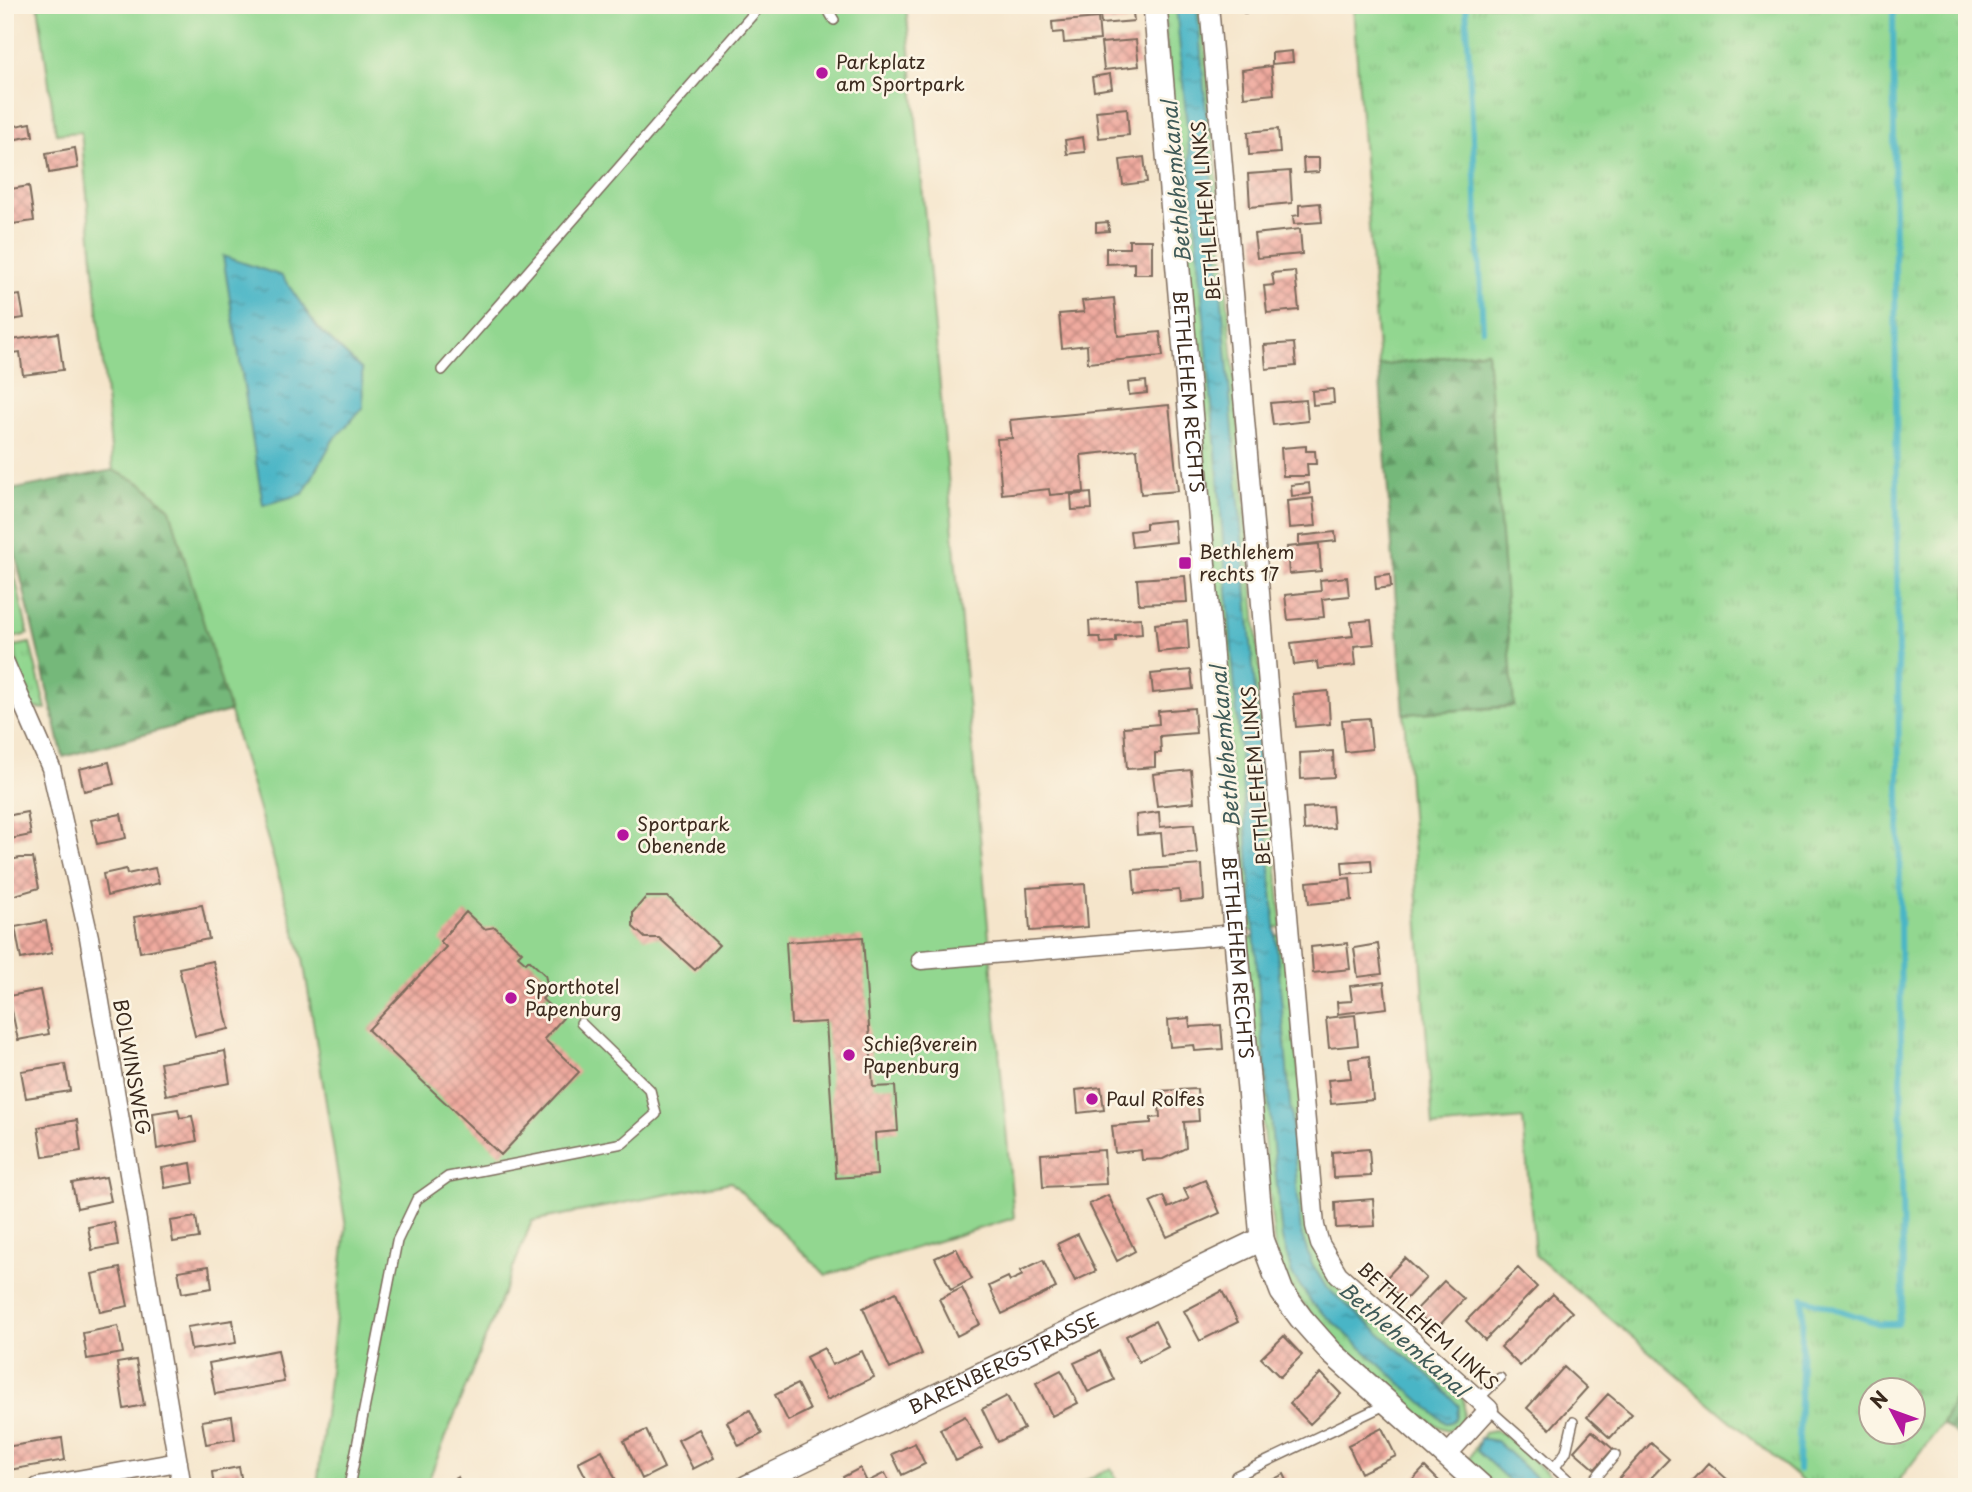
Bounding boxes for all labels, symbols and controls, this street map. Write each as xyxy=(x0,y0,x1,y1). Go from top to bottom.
place label: Parkplatz am Sportpark xyxy=(836,47,965,97)
marker: Parkplatz am Sportpark xyxy=(814,65,830,81)
water label: Bethlehemkanal xyxy=(1152,97,1198,264)
street label: BETHLEHEM LINKS xyxy=(1183,120,1227,303)
street label: BETHLEHEM RECHTS xyxy=(1167,289,1212,494)
place label: Bethlehem rechts 17 xyxy=(1199,537,1295,587)
marker: Bethlehem rechts 17 xyxy=(1177,555,1193,571)
water label: Bethlehemkanal xyxy=(1201,662,1247,829)
street label: BETHLEHEM LINKS xyxy=(1233,685,1277,868)
place label: Sportpark Obenende xyxy=(637,809,730,859)
marker: Sportpark Obenende xyxy=(615,827,631,843)
street label: BETHLEHEM RECHTS xyxy=(1216,854,1261,1060)
place label: Sporthotel Papenburg xyxy=(525,972,621,1022)
marker: Sporthotel Papenburg xyxy=(503,990,519,1006)
street label: BOLWINSWEG xyxy=(107,997,159,1137)
place label: Schießverein Papenburg xyxy=(863,1029,978,1079)
marker: Schießverein Papenburg xyxy=(841,1047,857,1063)
place label: Paul Rolfes xyxy=(1106,1084,1205,1112)
marker: Paul Rolfes xyxy=(1084,1091,1100,1107)
street label: BETHLEHEM LINKS xyxy=(1352,1254,1505,1396)
water label: Bethlehemkanal xyxy=(1333,1273,1478,1406)
street label: BARENBERGSTRASSE xyxy=(903,1305,1104,1420)
north arrow xyxy=(1856,1376,1926,1446)
text: N xyxy=(1863,1384,1894,1414)

